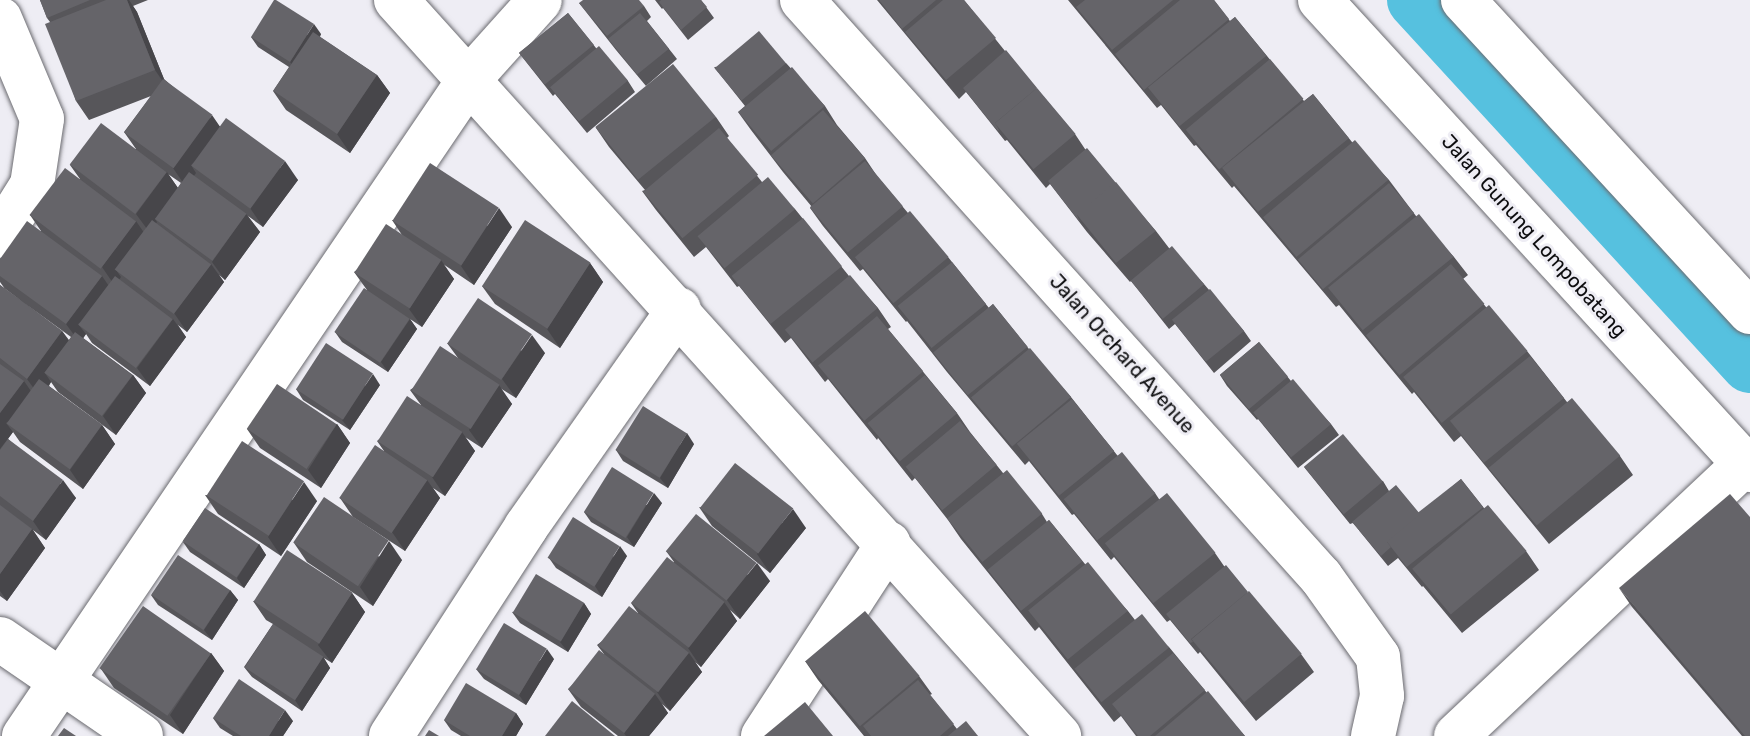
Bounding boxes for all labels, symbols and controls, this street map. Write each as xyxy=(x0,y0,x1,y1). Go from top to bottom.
street label: Jalan Gunung Lompobatang xyxy=(1436,130,1632,342)
street label: Jalan Orchard Avenue xyxy=(1044,269,1200,439)

